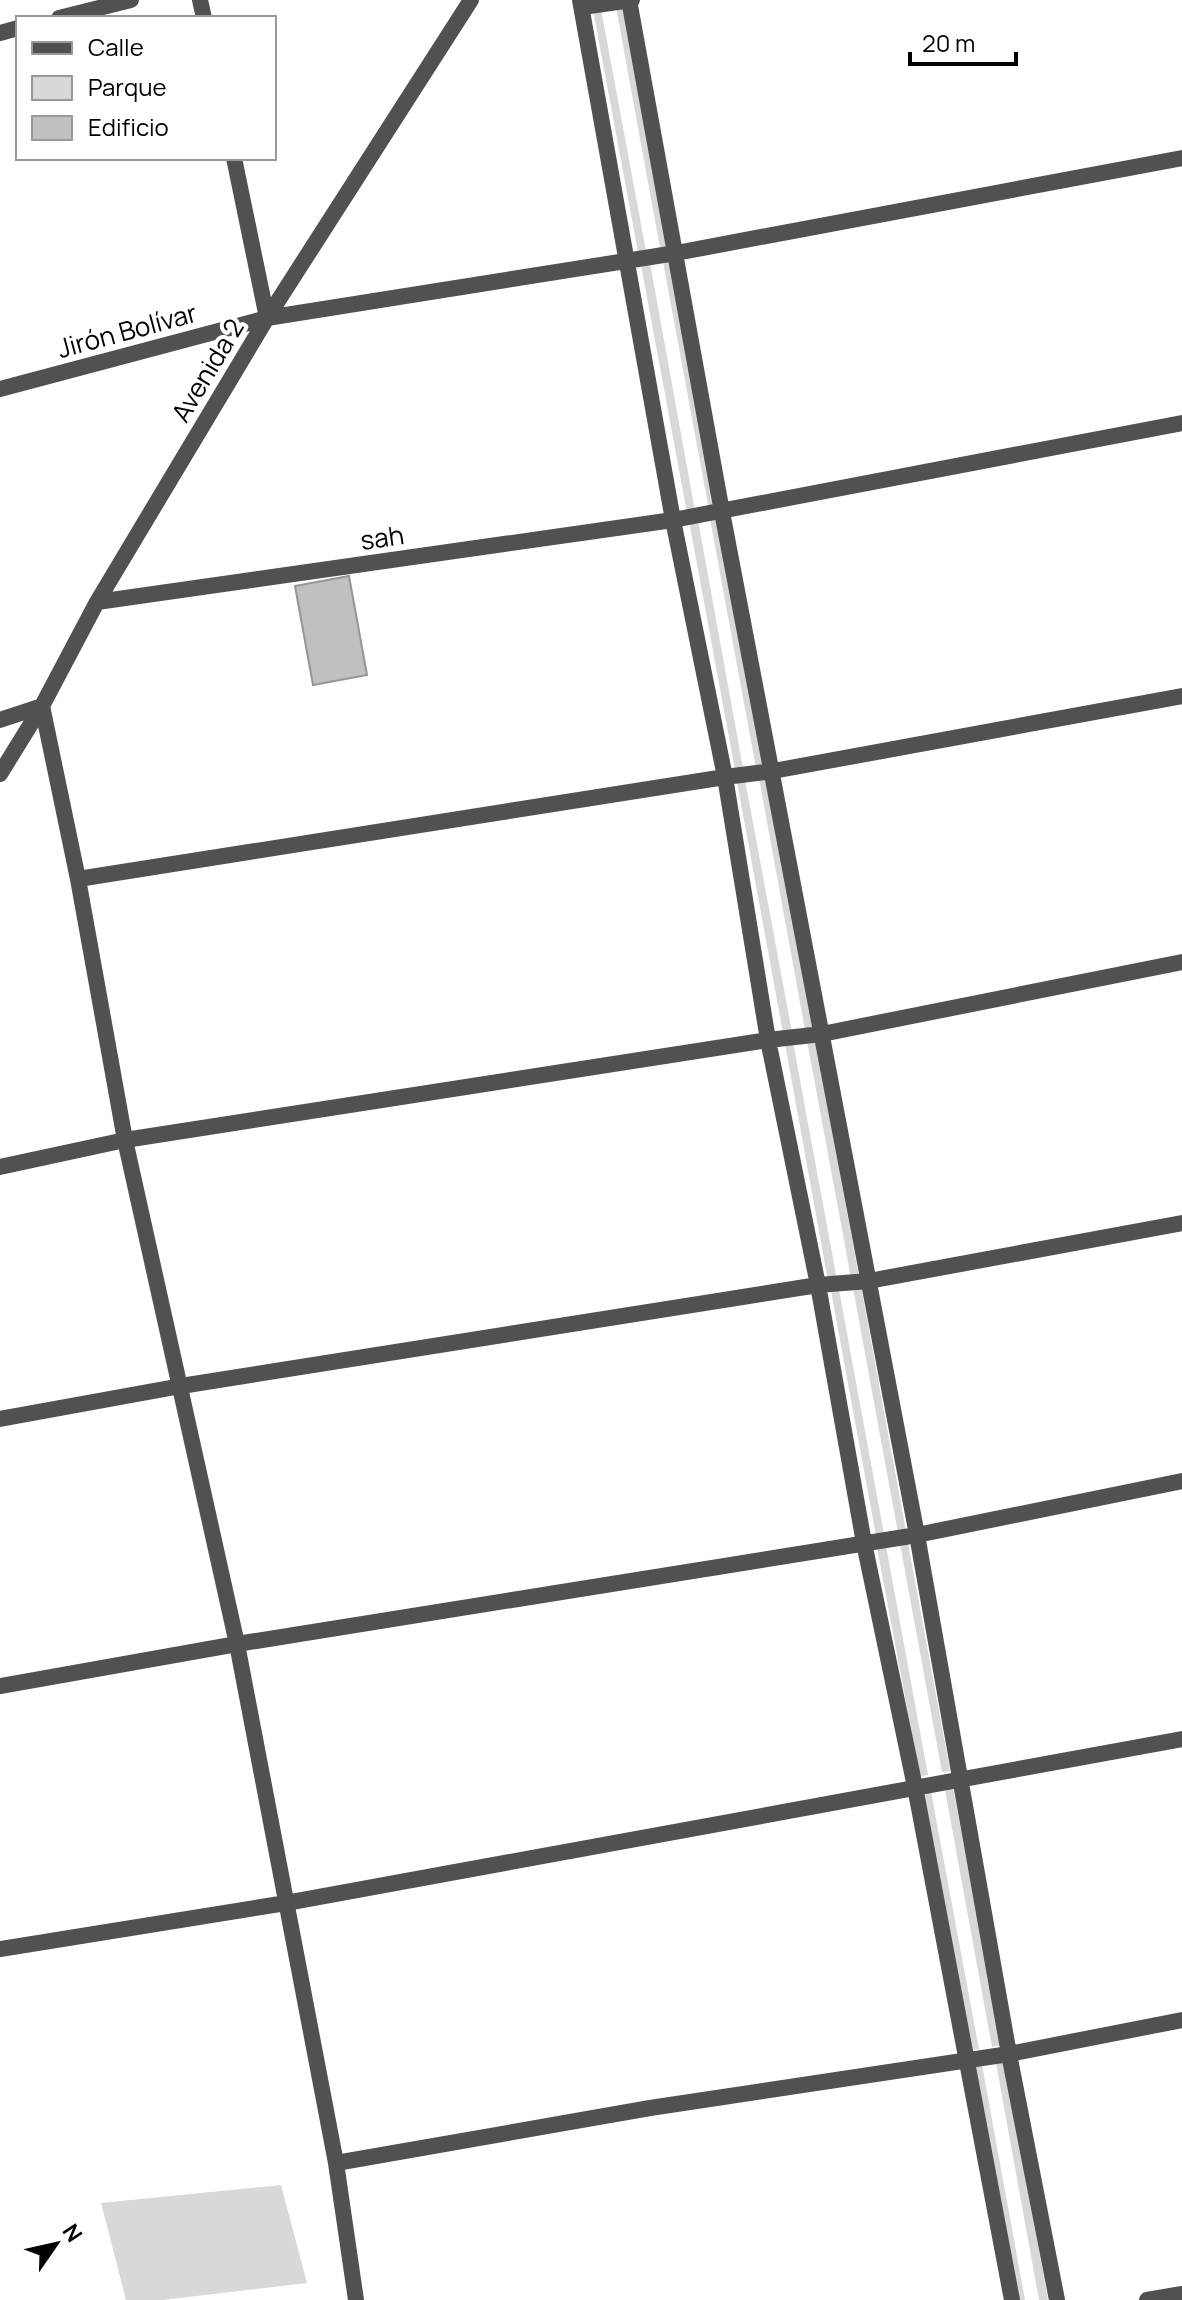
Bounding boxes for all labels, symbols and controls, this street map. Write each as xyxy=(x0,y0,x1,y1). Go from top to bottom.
legend xyxy=(16,16,276,160)
scale bar xyxy=(910,16,1016,66)
text: 20 m xyxy=(922,26,975,59)
text: Calle xyxy=(88,30,144,63)
text: Parque xyxy=(88,70,166,103)
text: Edificio xyxy=(88,110,169,143)
street label: Jirón Bolívar xyxy=(53,294,201,366)
street label: Avenida 2 xyxy=(162,312,252,428)
street label: sah xyxy=(358,516,406,558)
north arrow xyxy=(16,2204,96,2284)
text: N xyxy=(56,2218,89,2248)

